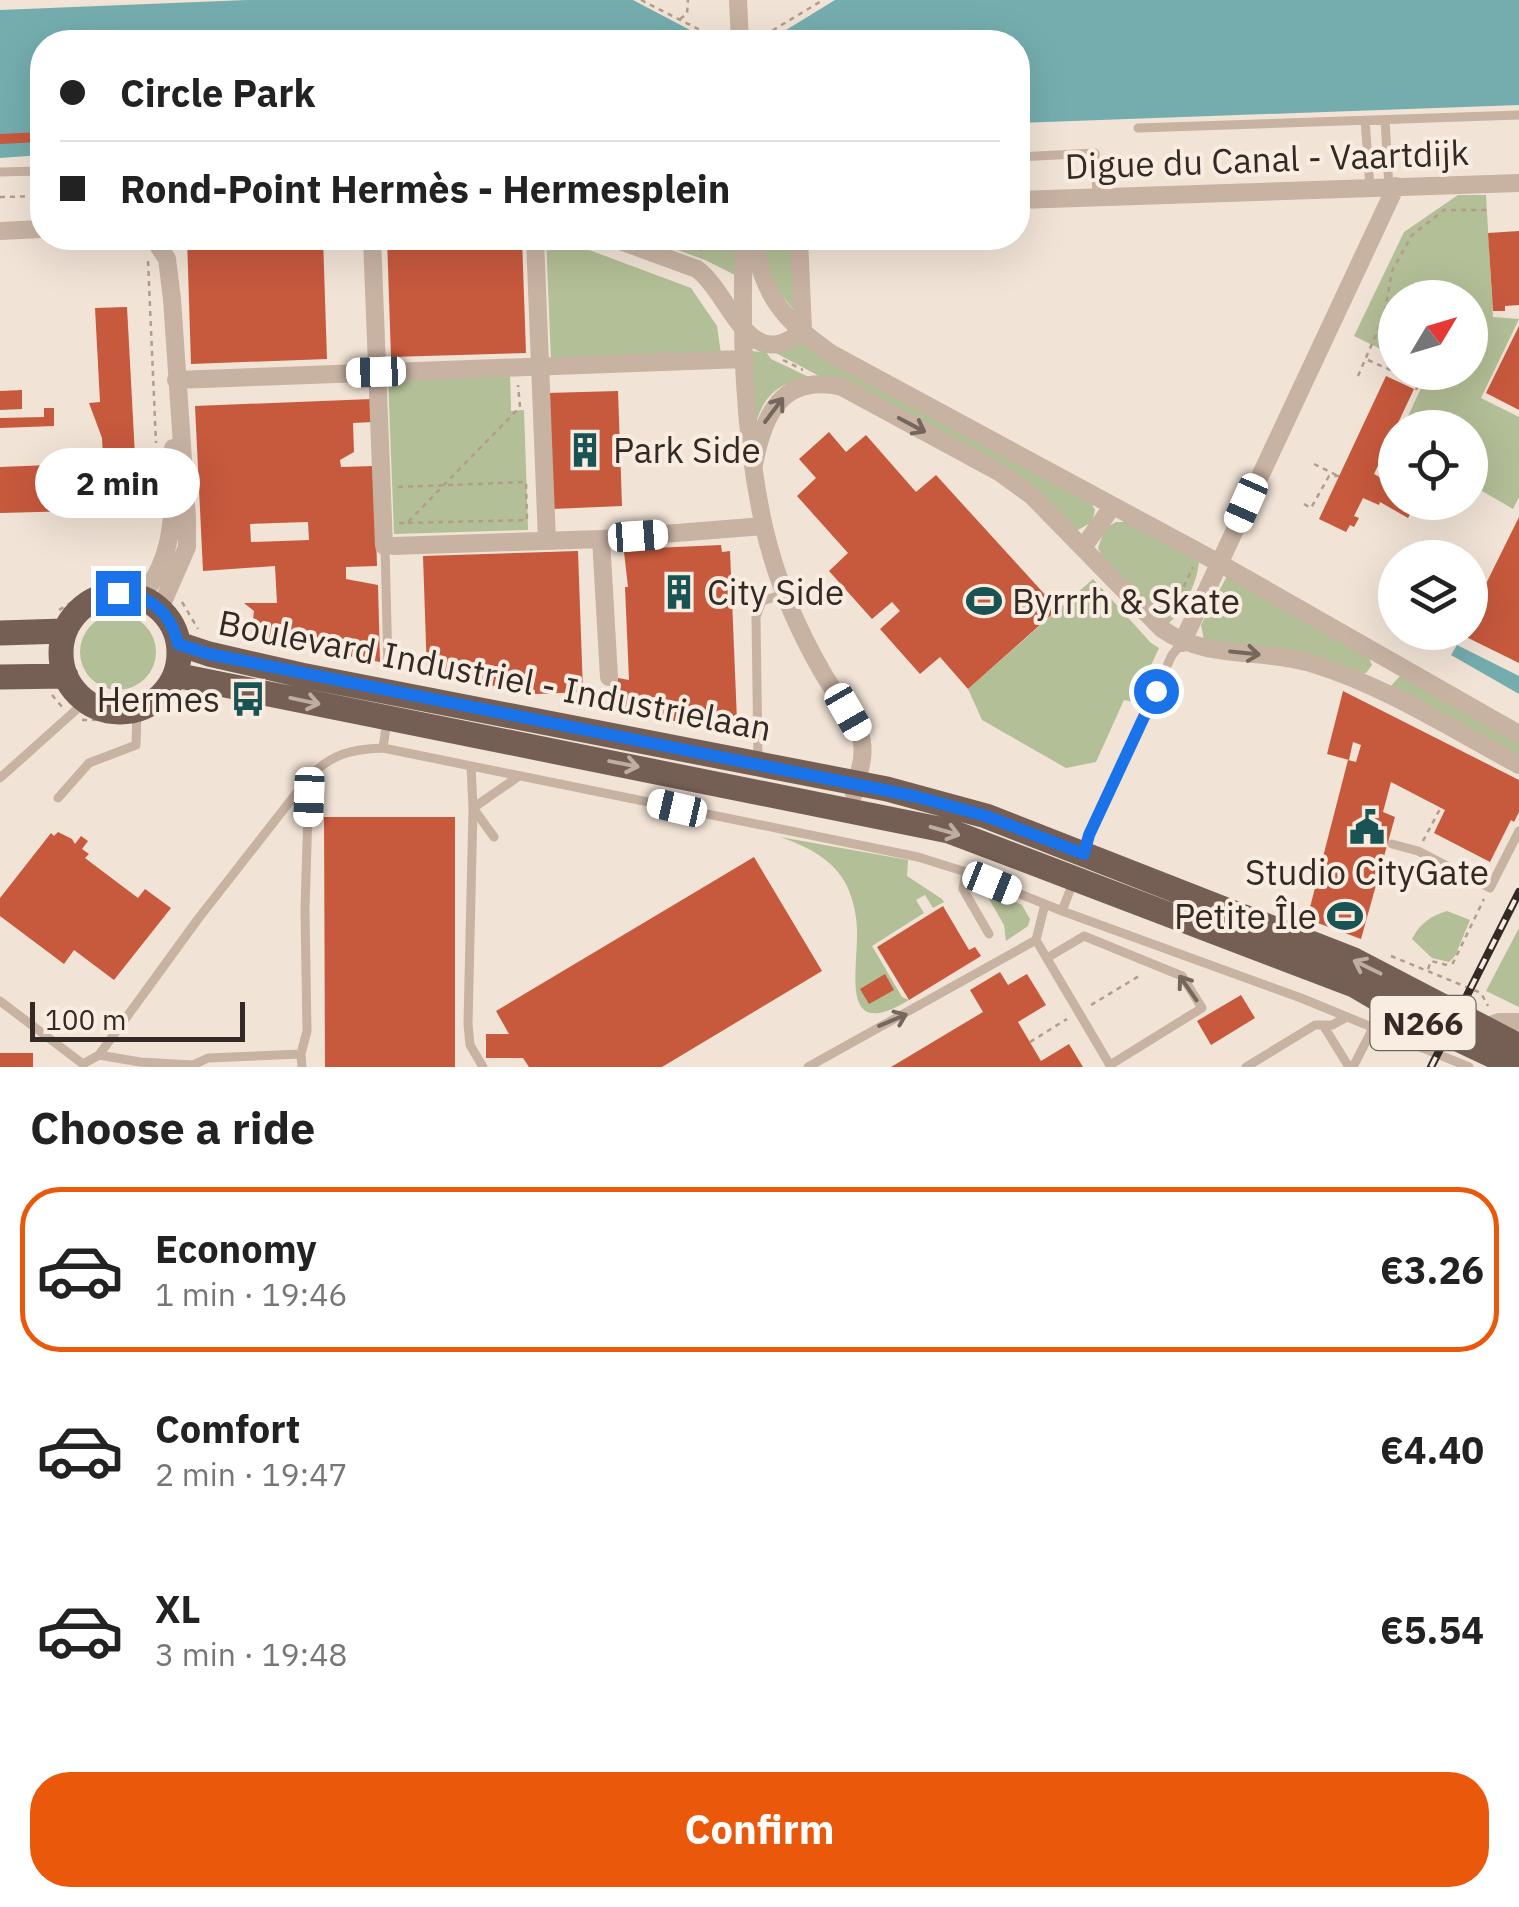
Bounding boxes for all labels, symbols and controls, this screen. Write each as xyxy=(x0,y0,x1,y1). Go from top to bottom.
text: Circle Park xyxy=(120,68,316,117)
street label: Digue du Canal - Vaartdijk xyxy=(1064,129,1470,189)
text: Rond-Point Hermès - Hermesplein xyxy=(120,164,730,213)
north arrow xyxy=(1378,280,1488,390)
map controls xyxy=(1378,280,1488,650)
car xyxy=(345,356,407,388)
one-way arrow xyxy=(764,397,785,424)
button: locate xyxy=(1378,410,1488,520)
one-way arrow xyxy=(897,416,927,435)
place label: Park Side xyxy=(613,427,761,473)
building icon: Park Side xyxy=(566,431,604,469)
callout: 2 min xyxy=(36,448,200,518)
text: 2 min xyxy=(76,462,159,504)
car xyxy=(1220,469,1272,537)
car xyxy=(607,519,669,553)
button: layers xyxy=(1378,540,1488,650)
place label: City Side xyxy=(707,569,844,615)
route end xyxy=(96,571,141,616)
building icon: City Side xyxy=(660,573,698,611)
place label: Byrrrh & Skate xyxy=(1012,578,1240,624)
sports icon: Byrrrh & Skate xyxy=(965,582,1003,620)
street label: Boulevard Industriel - Industrielaan xyxy=(215,599,775,751)
one-way arrow xyxy=(1228,644,1260,663)
route start xyxy=(1134,669,1179,714)
place label: Hermes xyxy=(96,676,220,722)
car xyxy=(820,679,876,745)
bus stop icon: Hermes xyxy=(229,680,267,718)
one-way arrow xyxy=(288,692,320,711)
one-way arrow xyxy=(607,756,639,775)
car xyxy=(293,766,325,828)
car xyxy=(644,787,710,829)
public building icon: Studio CityGate xyxy=(1348,808,1386,846)
one-way arrow xyxy=(929,823,960,842)
place label: Studio CityGate xyxy=(1245,849,1489,895)
car xyxy=(959,858,1025,908)
place label: Petite Île xyxy=(1174,893,1317,939)
sports icon: Petite Île xyxy=(1326,897,1364,935)
one-way arrow xyxy=(1353,956,1383,975)
one-way arrow xyxy=(1178,975,1199,1002)
road number: N266 xyxy=(1370,996,1476,1050)
scale bar xyxy=(30,997,245,1042)
text: 100 m xyxy=(45,1001,126,1038)
one-way arrow xyxy=(877,1010,908,1028)
text: Choose a ride xyxy=(30,1098,315,1156)
text: Economy xyxy=(155,1224,317,1273)
icon: car xyxy=(35,1225,125,1315)
text: €3.26 xyxy=(1380,1245,1484,1294)
text: 1 min · 19:46 xyxy=(155,1273,348,1315)
text: Comfort xyxy=(155,1404,300,1453)
icon: car xyxy=(35,1405,125,1495)
text: €4.40 xyxy=(1380,1425,1484,1474)
text: 2 min · 19:47 xyxy=(155,1453,348,1495)
text: XL xyxy=(155,1584,201,1633)
icon: car xyxy=(35,1585,125,1675)
text: €5.54 xyxy=(1380,1605,1484,1654)
text: 3 min · 19:48 xyxy=(155,1633,348,1675)
button: Confirm xyxy=(30,1772,1489,1887)

